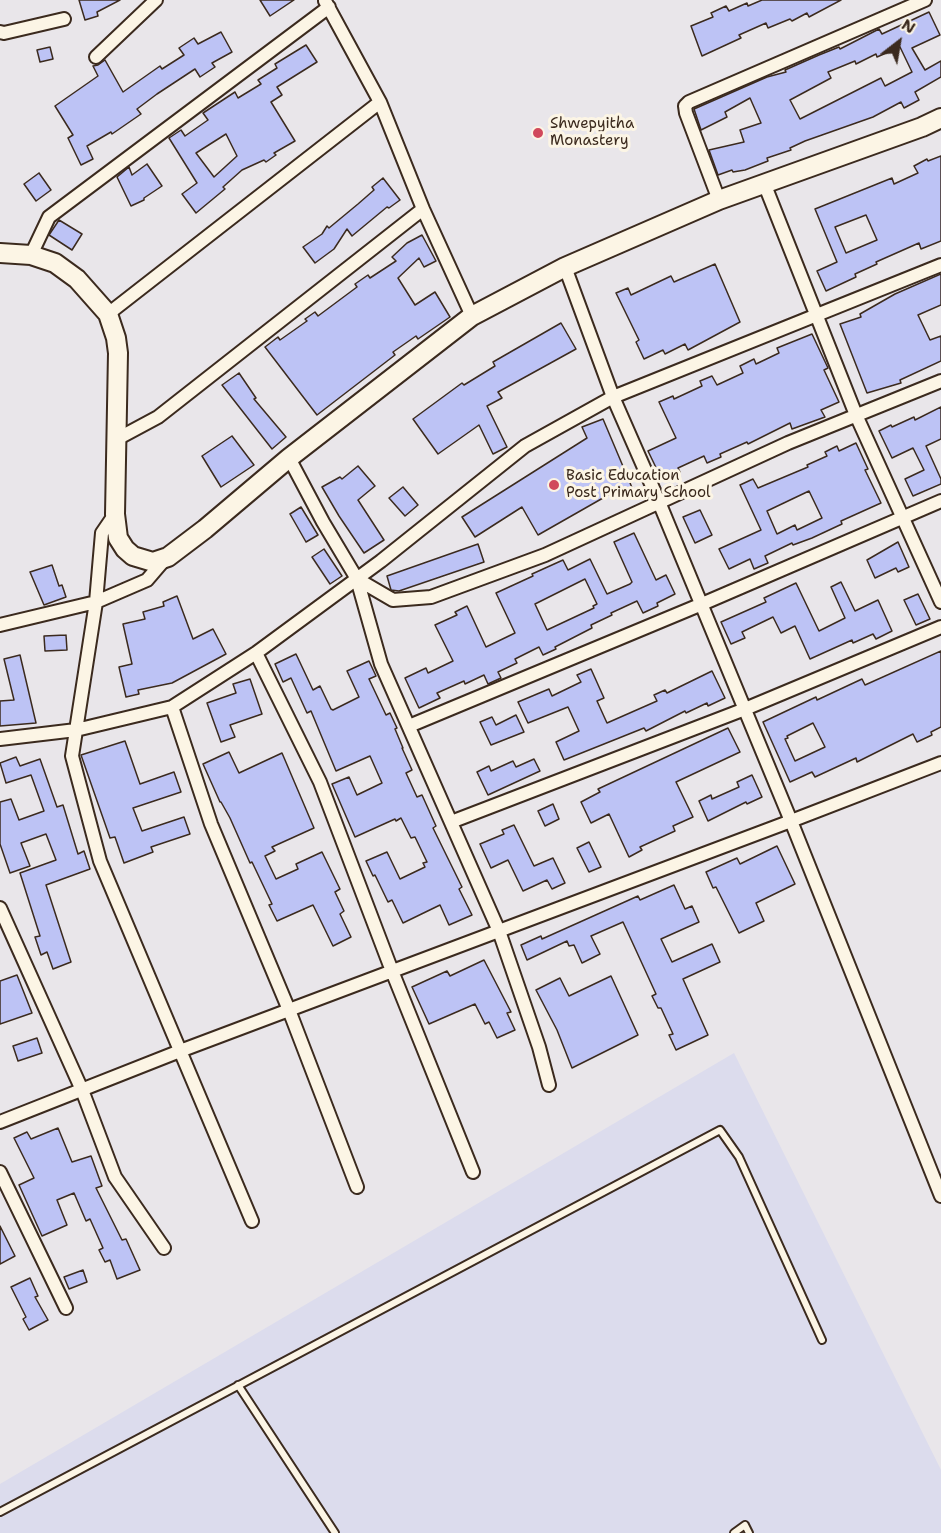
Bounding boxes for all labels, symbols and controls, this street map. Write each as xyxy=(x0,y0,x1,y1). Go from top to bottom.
north arrow xyxy=(869,12,929,72)
text: N xyxy=(898,14,919,38)
place label: Shwepyitha Monastery xyxy=(550,115,634,150)
marker: Shwepyitha Monastery xyxy=(531,126,545,140)
place label: Basic Education Post Primary School xyxy=(566,467,711,502)
marker: Basic Education Post Primary School xyxy=(547,478,561,492)

